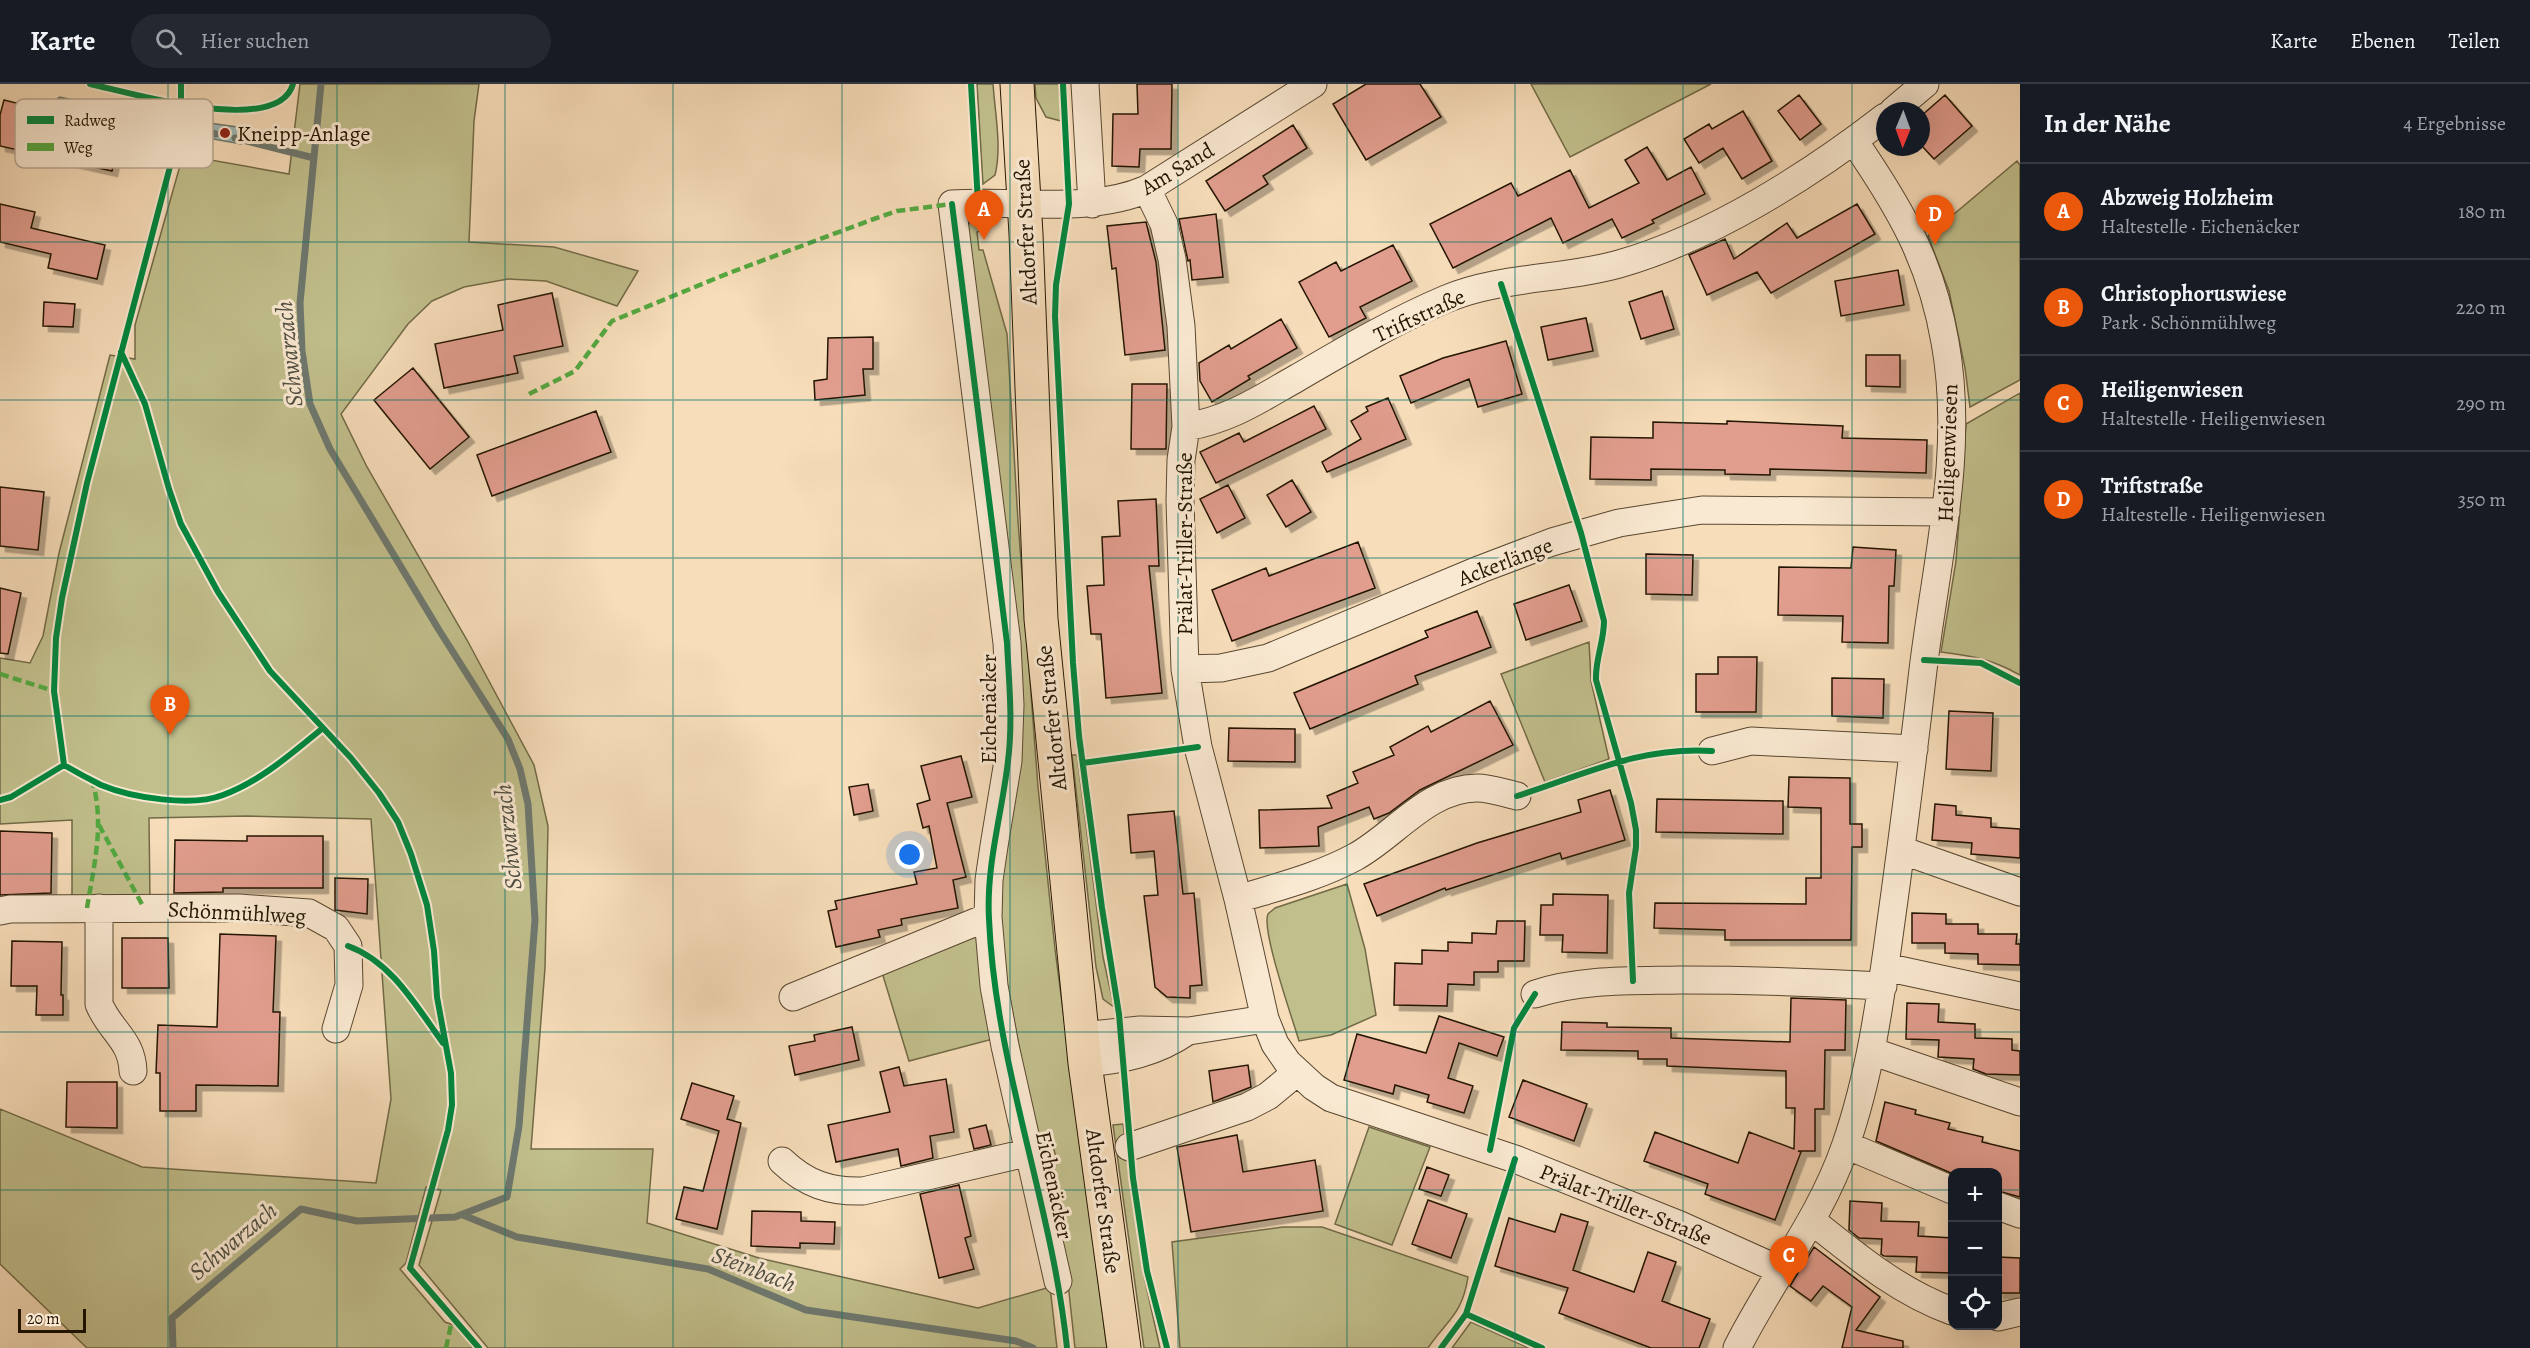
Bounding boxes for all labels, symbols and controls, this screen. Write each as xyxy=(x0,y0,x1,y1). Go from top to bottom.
search box xyxy=(131,14,551,68)
text: Karte xyxy=(30,22,95,60)
icon: search xyxy=(152,25,185,58)
text: Hier suchen xyxy=(200,26,309,56)
text: Karte xyxy=(2270,27,2318,55)
text: Ebenen xyxy=(2351,27,2415,55)
text: Teilen xyxy=(2448,27,2500,55)
legend xyxy=(15,99,213,168)
north arrow xyxy=(1876,102,1930,156)
text: In der Nähe xyxy=(2044,106,2171,141)
text: Radweg xyxy=(64,110,116,132)
text: 4 Ergebnisse xyxy=(2403,110,2506,137)
place label: Kneipp-Anlage xyxy=(237,119,370,149)
marker: Kneipp-Anlage xyxy=(218,126,232,140)
street label: Am Sand xyxy=(1134,135,1220,203)
text: Weg xyxy=(63,137,93,159)
street label: Altdorfer Straße xyxy=(1007,158,1045,307)
text: Abzweig Holzheim xyxy=(2101,183,2274,213)
pin: A xyxy=(964,190,1004,240)
pin: D xyxy=(1916,196,1954,245)
text: A xyxy=(2057,198,2070,225)
text: 180 m xyxy=(2458,198,2506,225)
text: Haltestelle · Eichenäcker xyxy=(2101,213,2300,240)
text: Christophoruswiese xyxy=(2101,279,2287,309)
street label: Triftstraße xyxy=(1369,282,1470,350)
text: B xyxy=(2057,294,2070,321)
text: 220 m xyxy=(2456,294,2506,321)
water label: Schwarzach xyxy=(268,299,310,409)
text: Park · Schönmühlweg xyxy=(2101,309,2276,336)
text: Heiligenwiesen xyxy=(2101,375,2243,405)
street label: Heiligenwiesen xyxy=(1931,383,1965,523)
text: C xyxy=(2057,390,2070,417)
text: 290 m xyxy=(2456,390,2506,417)
text: Haltestelle · Heiligenwiesen xyxy=(2101,405,2326,432)
street label: Prälat-Triller-Straße xyxy=(1170,452,1200,636)
text: Triftstraße xyxy=(2101,471,2203,501)
text: D xyxy=(2057,486,2070,513)
text: 350 m xyxy=(2458,486,2506,513)
text: Haltestelle · Heiligenwiesen xyxy=(2101,501,2326,528)
street label: Ackerlänge xyxy=(1453,530,1557,594)
street label: Altdorfer Straße xyxy=(1029,644,1075,793)
street label: Eichenäcker xyxy=(974,654,1004,764)
pin: B xyxy=(150,686,190,735)
water label: Schwarzach xyxy=(487,782,529,892)
your location xyxy=(895,840,924,869)
street label: Schönmühlweg xyxy=(167,894,307,932)
street label: Altdorfer Straße xyxy=(1078,1126,1128,1276)
street label: Eichenäcker xyxy=(1028,1128,1080,1242)
street label: Prälat-Triller-Straße xyxy=(1535,1157,1716,1253)
map controls xyxy=(1948,1168,2002,1330)
button: + xyxy=(1948,1168,2002,1222)
water label: Schwarzach xyxy=(182,1195,284,1287)
button: − xyxy=(1948,1222,2002,1276)
pin: C xyxy=(1770,1236,1808,1286)
water label: Steinbach xyxy=(707,1238,801,1300)
button: locate xyxy=(1948,1276,2002,1330)
scale bar xyxy=(18,1306,86,1334)
text: 20 m xyxy=(27,1308,60,1330)

